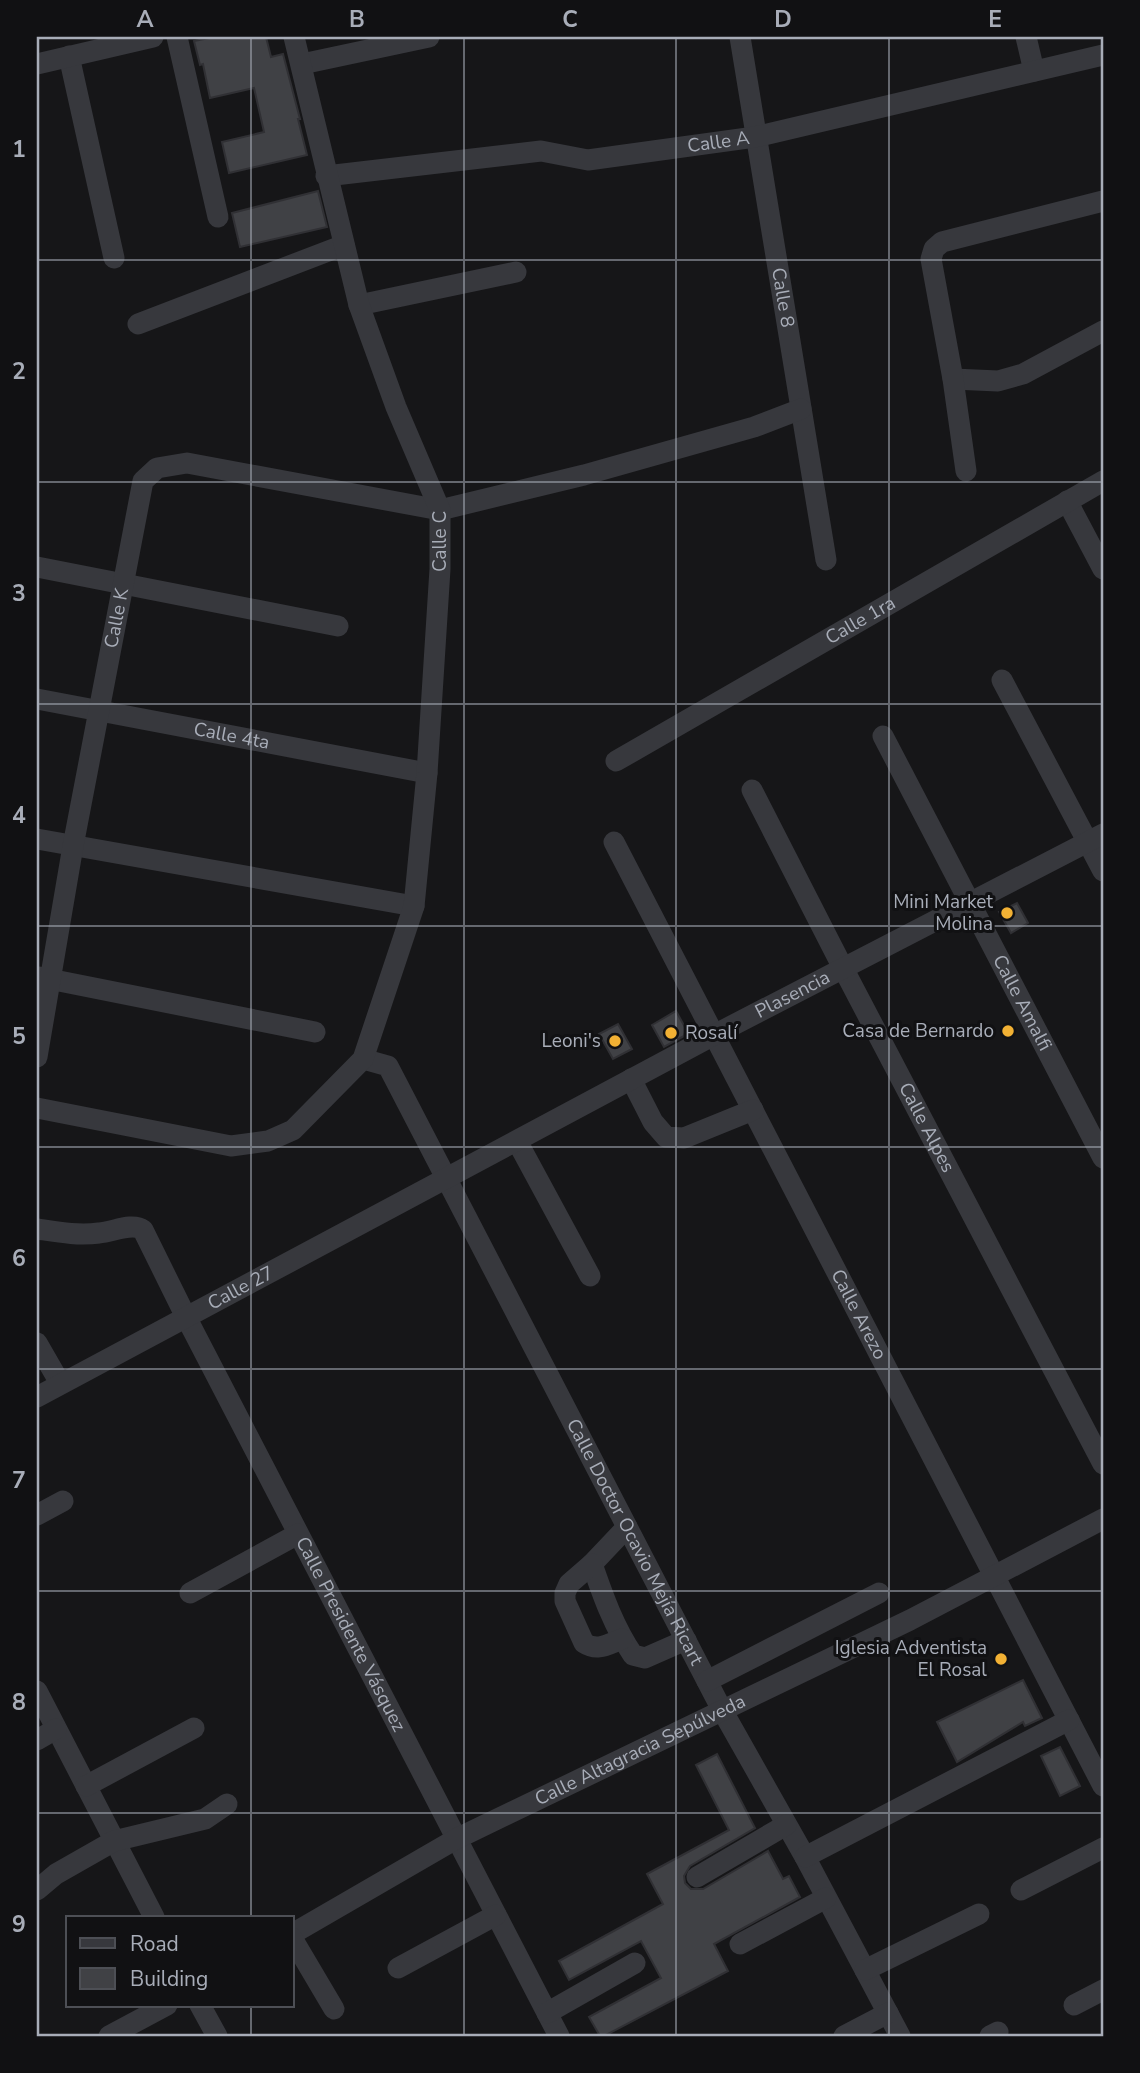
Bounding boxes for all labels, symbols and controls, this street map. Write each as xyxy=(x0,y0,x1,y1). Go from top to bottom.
text: A xyxy=(136,4,154,35)
text: B xyxy=(349,4,365,35)
text: C xyxy=(562,4,578,35)
text: D xyxy=(774,4,792,35)
text: E xyxy=(988,4,1002,35)
street label: Calle A xyxy=(686,125,751,159)
text: 1 xyxy=(12,134,26,165)
street label: Calle 8 xyxy=(765,266,801,329)
text: 2 xyxy=(12,356,26,387)
street label: Calle C xyxy=(427,511,453,572)
text: 3 xyxy=(12,578,26,609)
street label: Calle K xyxy=(98,585,135,650)
street label: Calle 1ra xyxy=(821,590,900,651)
street label: Calle 4ta xyxy=(191,716,272,756)
text: 4 xyxy=(12,800,26,831)
place label: Mini Market Molina xyxy=(893,889,993,937)
marker: Mini Market Molina xyxy=(999,905,1015,921)
street label: Calle Amalfi xyxy=(986,950,1058,1055)
street label: Plasencia xyxy=(750,964,834,1025)
place label: Casa de Bernardo xyxy=(842,1018,994,1044)
place label: Rosalí xyxy=(685,1020,739,1046)
text: 5 xyxy=(12,1021,26,1052)
marker: Casa de Bernardo xyxy=(1000,1023,1016,1039)
marker: Rosalí xyxy=(663,1025,679,1041)
place label: Leoni's xyxy=(542,1028,601,1054)
marker: Leoni's xyxy=(607,1033,623,1049)
street label: Calle Alpes xyxy=(892,1078,961,1177)
text: 6 xyxy=(12,1243,26,1274)
street label: Calle 27 xyxy=(203,1260,278,1316)
street label: Calle Arezo xyxy=(824,1265,893,1364)
street label: Calle Doctor Ocavio Mejía Ricart xyxy=(560,1414,710,1670)
text: 7 xyxy=(12,1465,26,1496)
street label: Calle Presidente Vásquez xyxy=(289,1532,412,1736)
place label: Iglesia Adventista El Rosal xyxy=(835,1635,987,1683)
marker: Iglesia Adventista El Rosal xyxy=(993,1651,1009,1667)
text: 8 xyxy=(12,1687,26,1718)
street label: Calle Altagracia Sepúlveda xyxy=(531,1688,750,1812)
text: 9 xyxy=(12,1909,26,1940)
legend xyxy=(66,1916,294,2007)
text: Road xyxy=(130,1930,179,1958)
text: Building xyxy=(130,1965,208,1993)

